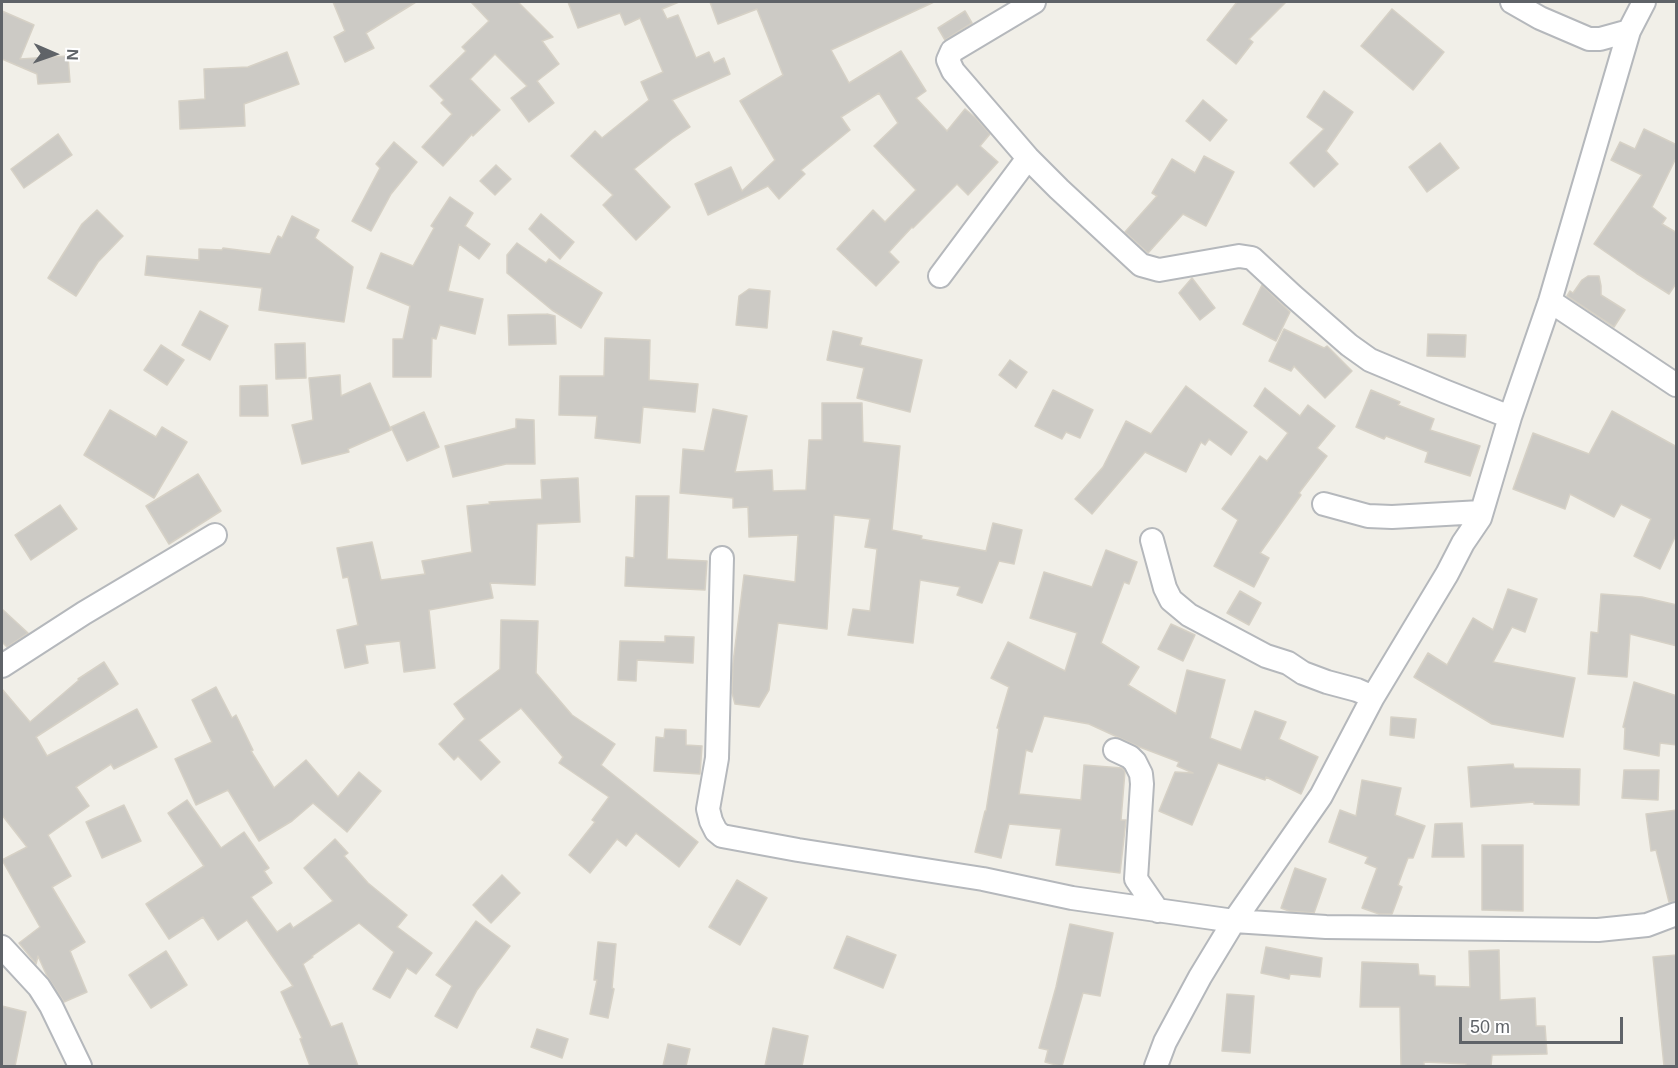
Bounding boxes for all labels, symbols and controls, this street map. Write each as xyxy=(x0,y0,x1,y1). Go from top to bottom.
north arrow xyxy=(24,24,84,84)
text: N xyxy=(64,49,81,61)
scale bar xyxy=(1462,1005,1626,1043)
text: 50 m xyxy=(1470,1017,1510,1037)

